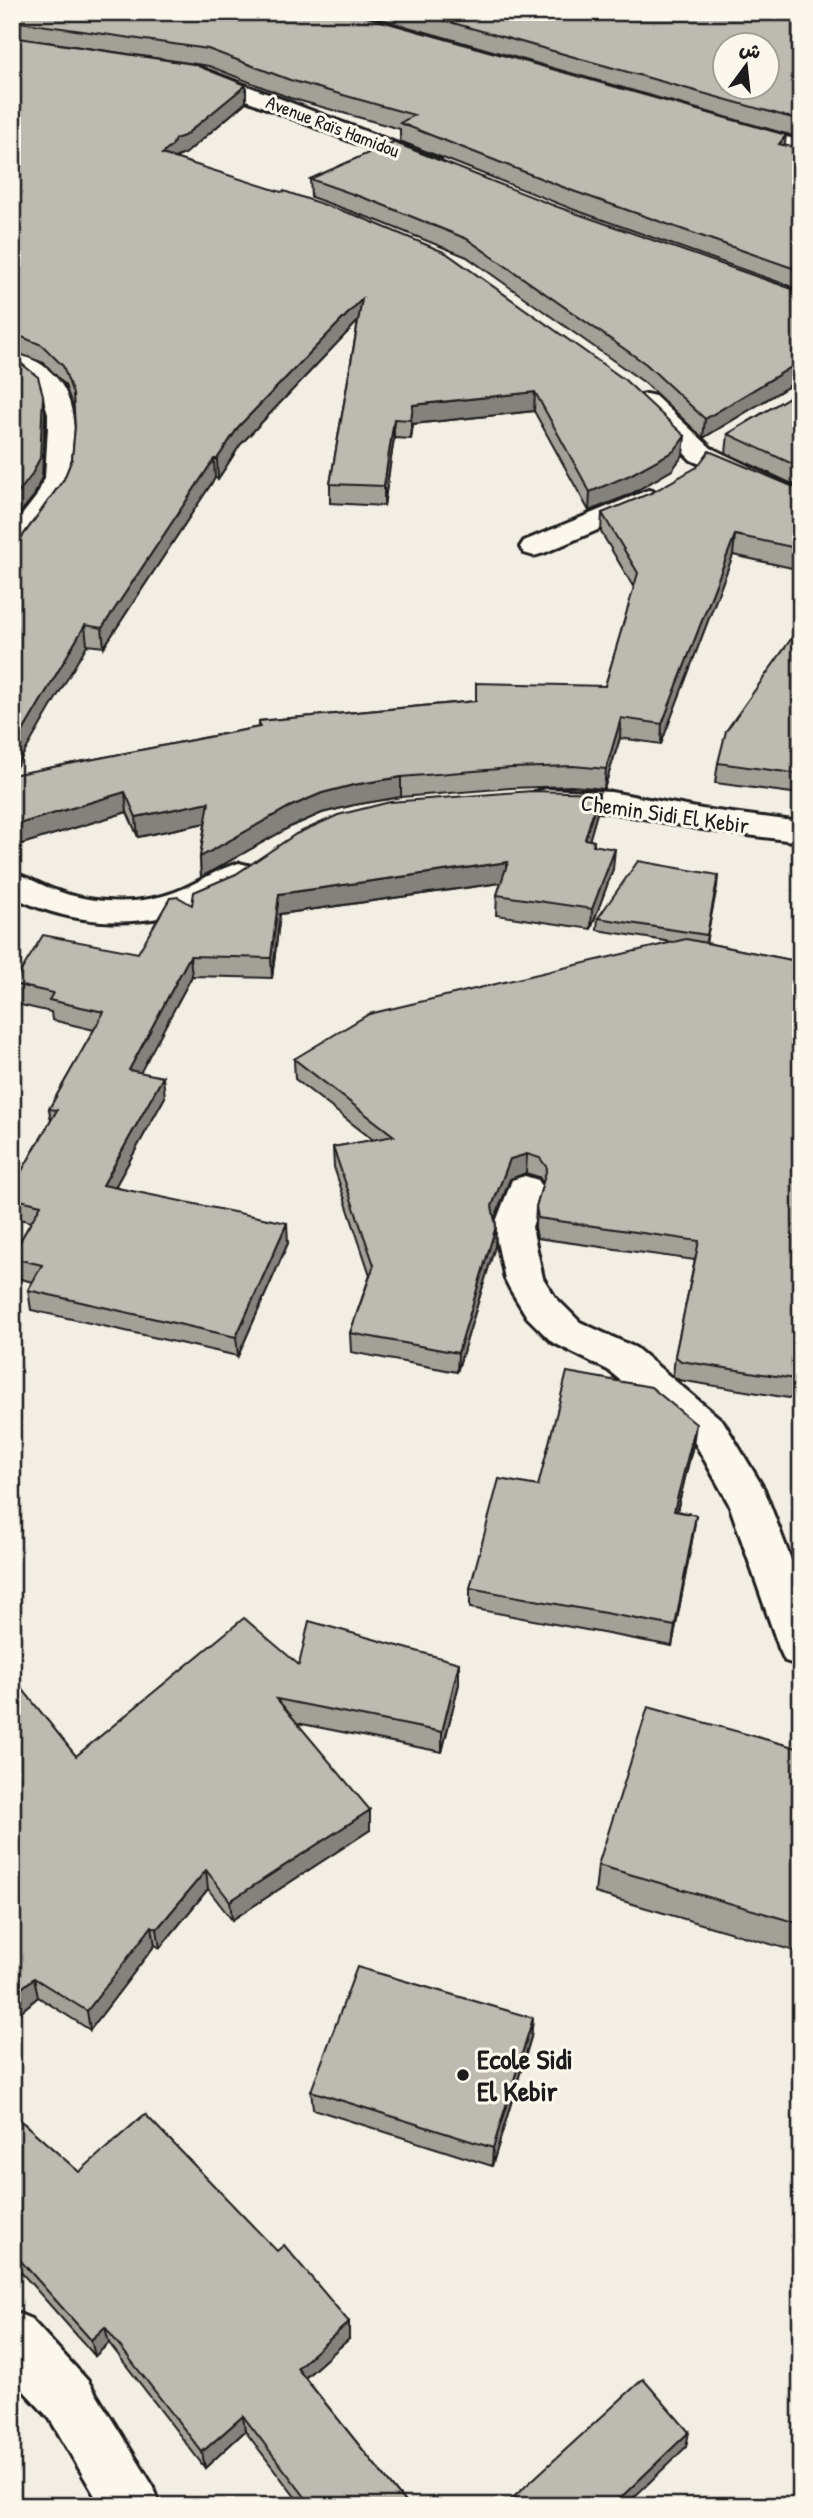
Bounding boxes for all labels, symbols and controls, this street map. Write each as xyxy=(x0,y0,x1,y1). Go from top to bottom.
north arrow xyxy=(712,32,782,102)
text: ش xyxy=(737,34,764,65)
street label: Avenue Raïs Hamidou xyxy=(263,89,404,163)
street label: Chemin Sidi El Kebir xyxy=(579,786,751,841)
place label: Ecole Sidi El Kebir xyxy=(477,2040,573,2110)
marker: Ecole Sidi El Kebir xyxy=(455,2067,471,2083)

